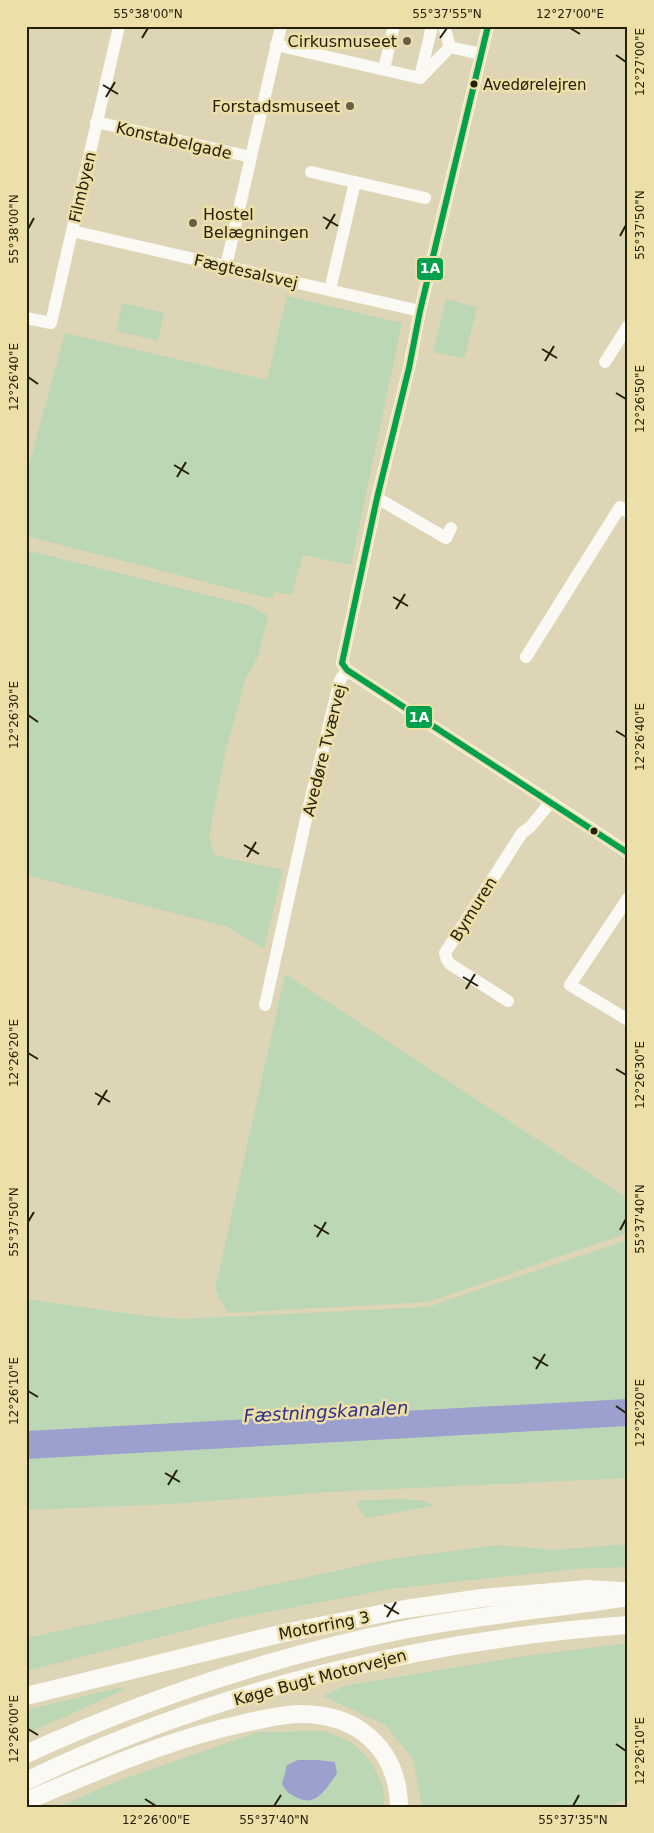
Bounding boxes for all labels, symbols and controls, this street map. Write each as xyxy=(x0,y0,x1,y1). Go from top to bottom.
text: 55°38'00"N xyxy=(113,7,183,21)
text: 55°37'55"N xyxy=(412,7,482,21)
text: 12°27'00"E xyxy=(536,7,604,21)
text: 12°27'00"E xyxy=(633,28,647,96)
place label: Cirkusmuseet xyxy=(288,32,397,51)
marker: Cirkusmuseet xyxy=(401,35,413,47)
place label: Avedørelejren xyxy=(483,76,586,94)
marker: Avedørelejren xyxy=(469,79,479,89)
place label: Forstadsmuseet xyxy=(212,97,340,116)
marker: Forstadsmuseet xyxy=(344,100,356,112)
street label: Konstabelgade xyxy=(114,118,234,163)
street label: Filmbyen xyxy=(65,150,100,224)
text: 55°37'50"N xyxy=(633,190,647,260)
text: 55°38'00"N xyxy=(7,194,21,264)
place label: Hostel Belægningen xyxy=(203,205,309,242)
marker: Hostel Belægningen xyxy=(187,217,199,229)
street label: Fægtesalsvej xyxy=(192,250,300,293)
line badge: 1A xyxy=(416,257,444,281)
text: 1A xyxy=(420,260,440,276)
text: 12°26'40"E xyxy=(7,343,21,411)
text: 12°26'50"E xyxy=(633,365,647,433)
text: 12°26'30"E xyxy=(7,681,21,749)
street label: Avedøre Tværvej xyxy=(299,682,350,818)
text: 12°26'40"E xyxy=(633,703,647,771)
line badge: 1A xyxy=(405,705,433,729)
text: 1A xyxy=(409,709,429,725)
unlabelled marker xyxy=(589,826,599,836)
street label: Bymuren xyxy=(446,874,501,945)
text: 12°26'20"E xyxy=(7,1019,21,1087)
text: 12°26'30"E xyxy=(633,1041,647,1109)
text: 55°37'40"N xyxy=(633,1184,647,1254)
text: 55°37'50"N xyxy=(7,1187,21,1257)
text: 12°26'10"E xyxy=(7,1357,21,1425)
text: 12°26'20"E xyxy=(633,1379,647,1447)
water label: Fæstningskanalen xyxy=(243,1397,409,1426)
street label: Motorring 3 xyxy=(277,1607,371,1644)
street label: Køge Bugt Motorvejen xyxy=(232,1645,409,1710)
text: 12°26'00"E xyxy=(7,1695,21,1763)
text: 12°26'10"E xyxy=(633,1717,647,1785)
text: 12°26'00"E xyxy=(122,1813,190,1827)
text: 55°37'40"N xyxy=(239,1813,309,1827)
text: 55°37'35"N xyxy=(538,1813,608,1827)

